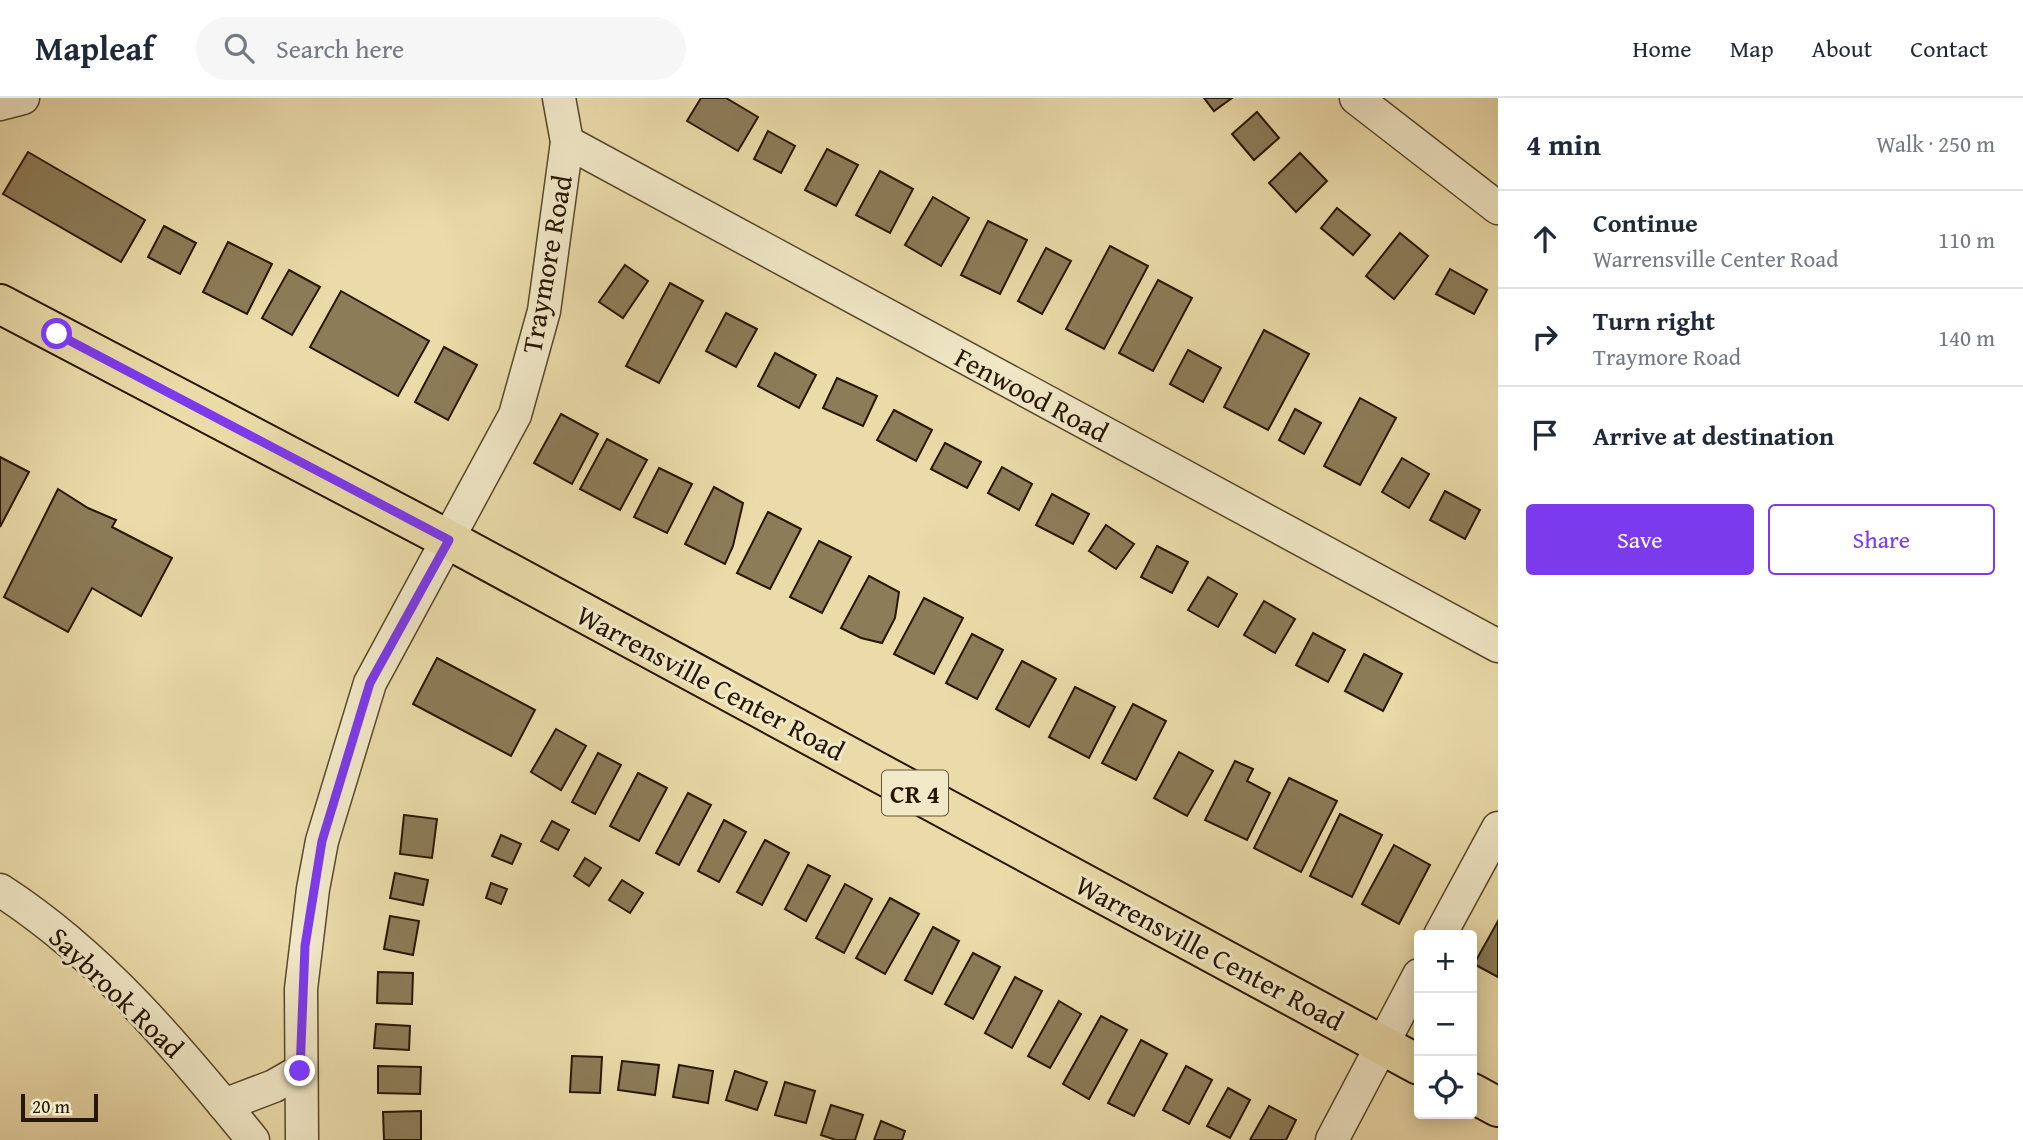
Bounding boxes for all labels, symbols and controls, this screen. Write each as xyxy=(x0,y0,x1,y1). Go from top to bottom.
search box xyxy=(196,17,686,80)
text: Mapleaf xyxy=(35,24,154,72)
icon: search xyxy=(220,29,258,67)
text: Search here xyxy=(276,29,404,68)
text: Home xyxy=(1633,31,1692,66)
text: Map xyxy=(1730,31,1774,66)
text: About xyxy=(1812,31,1872,66)
text: Contact xyxy=(1910,31,1988,66)
text: 4 min xyxy=(1526,122,1601,166)
text: Walk · 250 m xyxy=(1876,127,1995,160)
street label: Traymore Road xyxy=(510,172,582,356)
text: Continue xyxy=(1593,203,1698,242)
icon: ahead xyxy=(1526,220,1564,258)
text: 110 m xyxy=(1938,223,1995,256)
text: Warrensville Center Road xyxy=(1593,242,1838,275)
text: Turn right xyxy=(1593,301,1715,340)
route start xyxy=(41,318,72,349)
icon: right xyxy=(1526,318,1564,356)
text: 140 m xyxy=(1938,321,1995,354)
street label: Fenwood Road xyxy=(948,336,1116,452)
text: Traymore Road xyxy=(1593,340,1741,373)
icon: arrive xyxy=(1526,416,1564,454)
text: Arrive at destination xyxy=(1593,416,1834,455)
button: Save xyxy=(1526,504,1754,575)
button: Share xyxy=(1768,504,1995,575)
street label: Warrensville Center Road xyxy=(569,594,853,770)
road number: CR 4 xyxy=(882,771,948,816)
street label: Warrensville Center Road xyxy=(1068,864,1352,1040)
street label: Saybrook Road xyxy=(40,917,194,1067)
map controls xyxy=(1414,930,1477,1119)
button: + xyxy=(1414,930,1477,993)
button: − xyxy=(1414,993,1477,1056)
route end xyxy=(284,1055,315,1086)
button: locate xyxy=(1414,1056,1477,1119)
scale bar xyxy=(21,1091,98,1123)
text: 20 m xyxy=(32,1092,70,1120)

